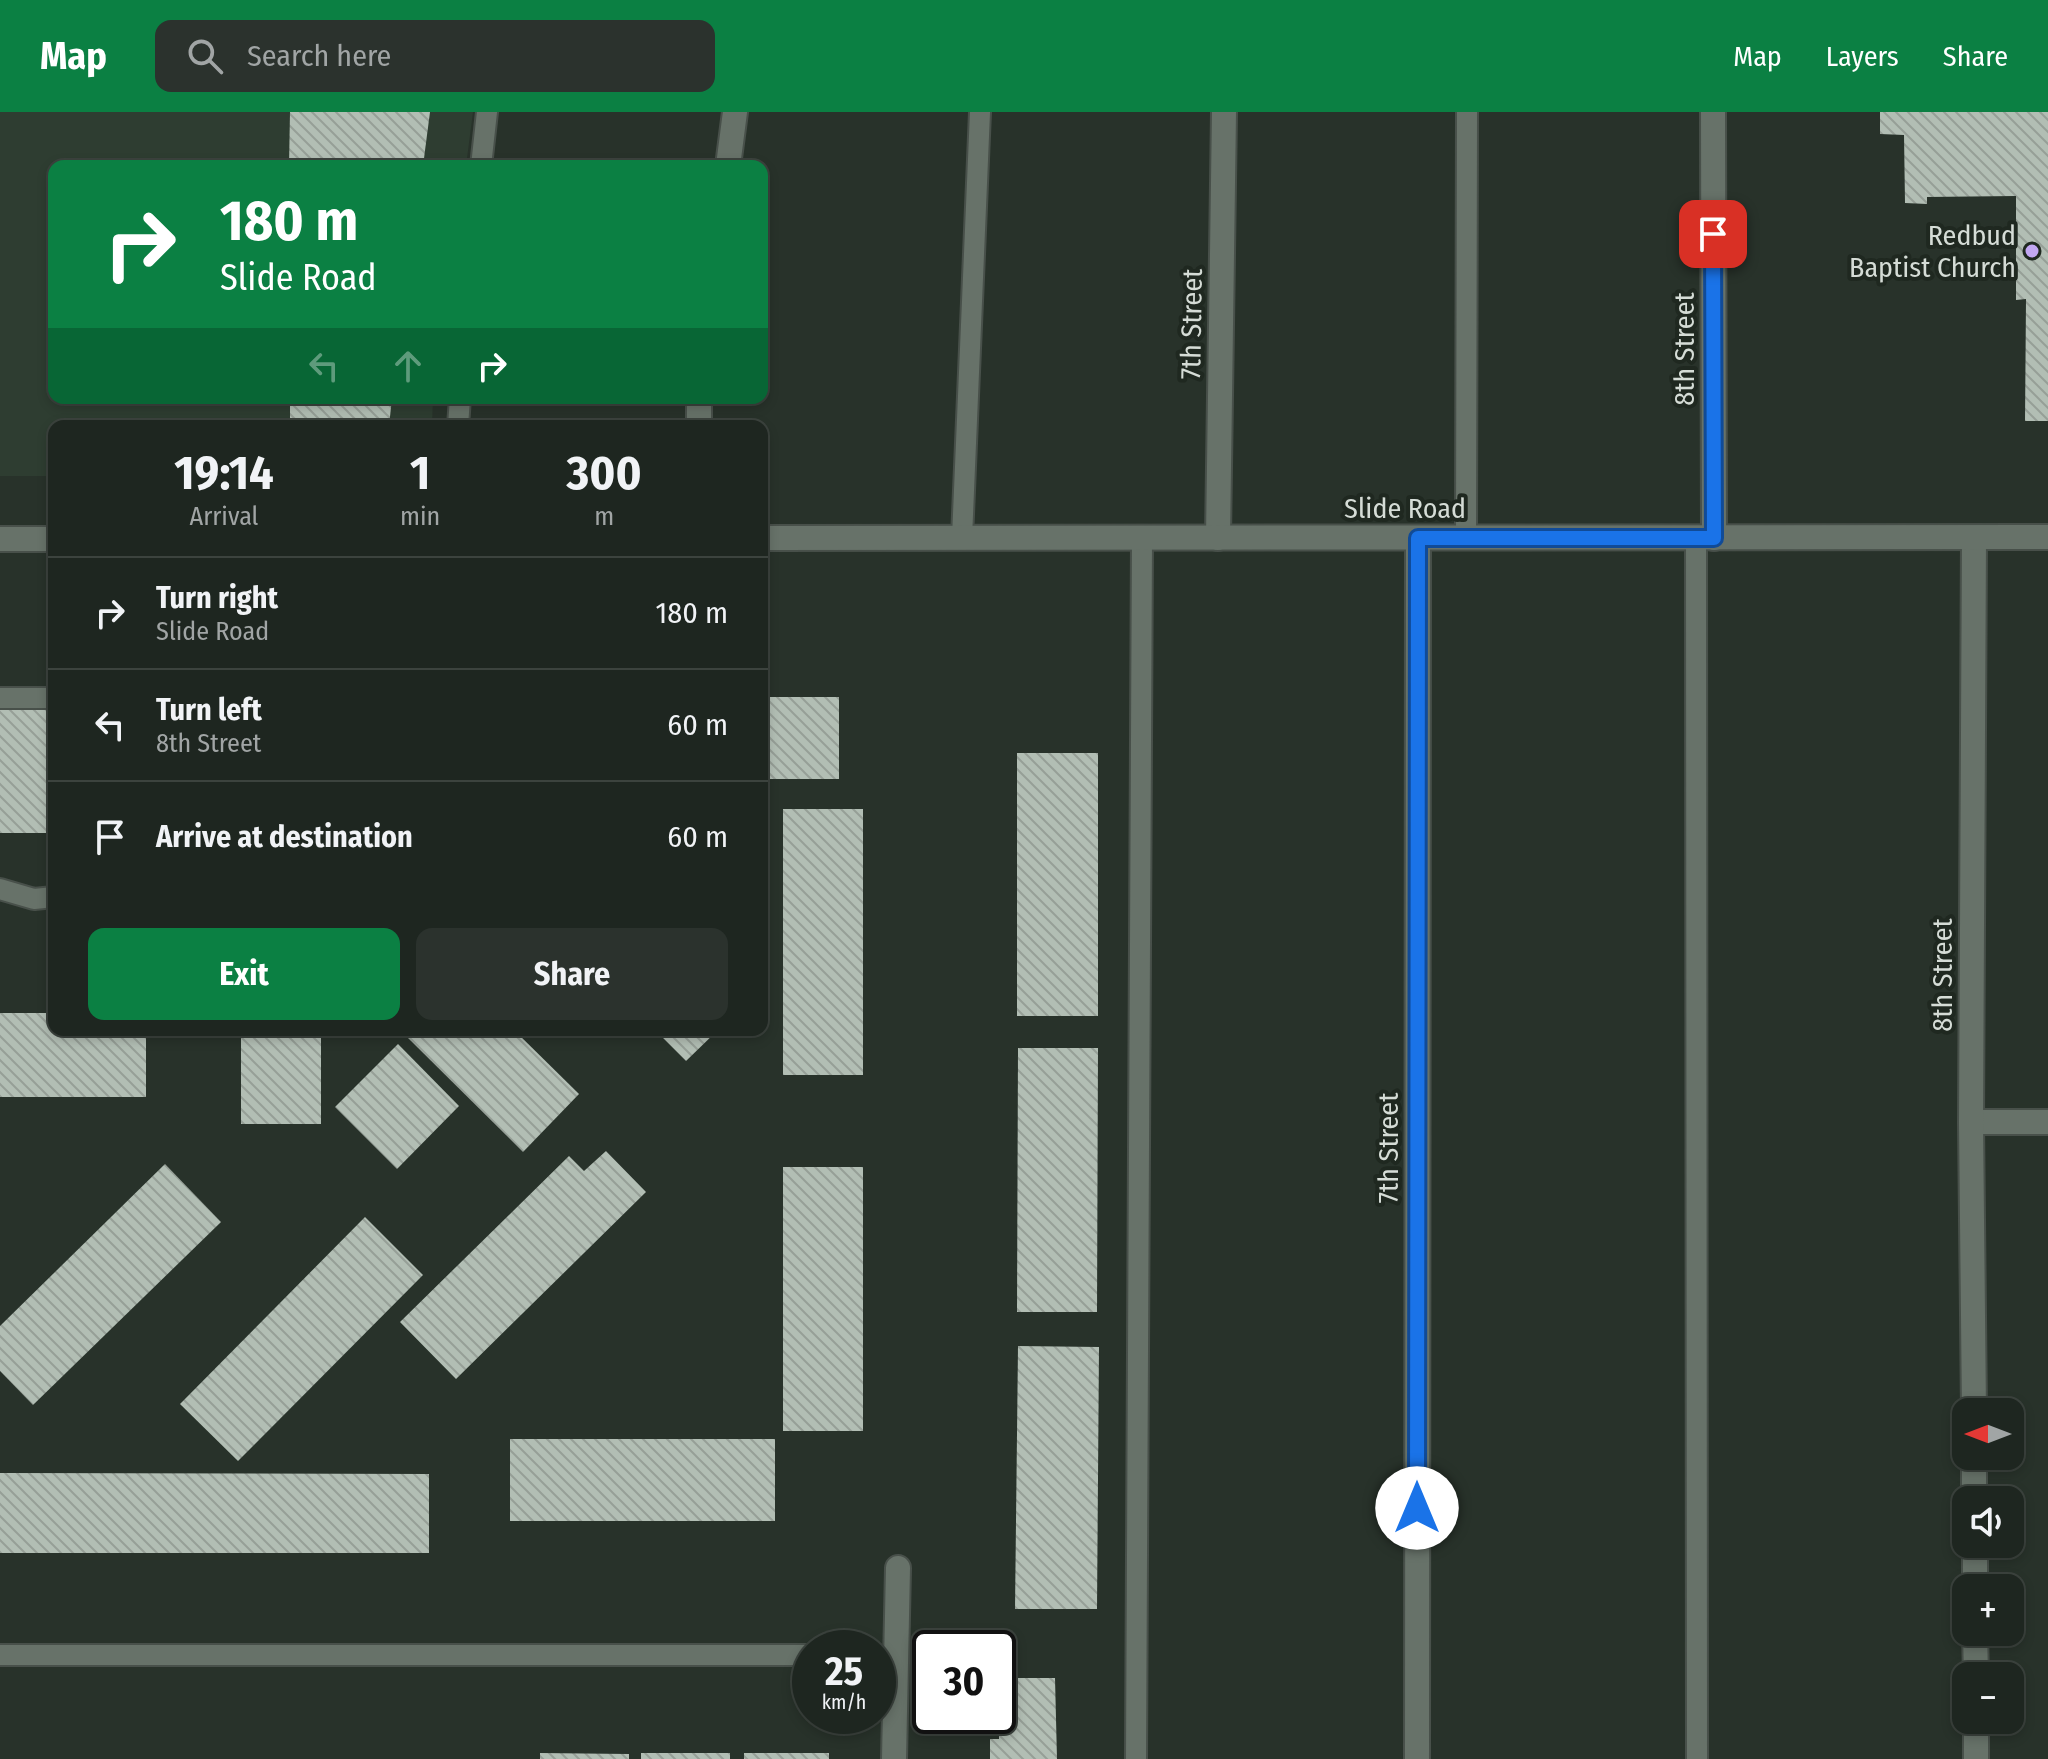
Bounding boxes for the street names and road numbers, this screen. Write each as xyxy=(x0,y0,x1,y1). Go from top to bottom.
street label: 7th Street xyxy=(1174,268,1209,380)
street label: 8th Street xyxy=(1668,291,1701,406)
street label: Slide Road xyxy=(1344,492,1466,525)
street label: 8th Street xyxy=(1926,917,1959,1032)
street label: 7th Street xyxy=(1372,1092,1405,1203)

